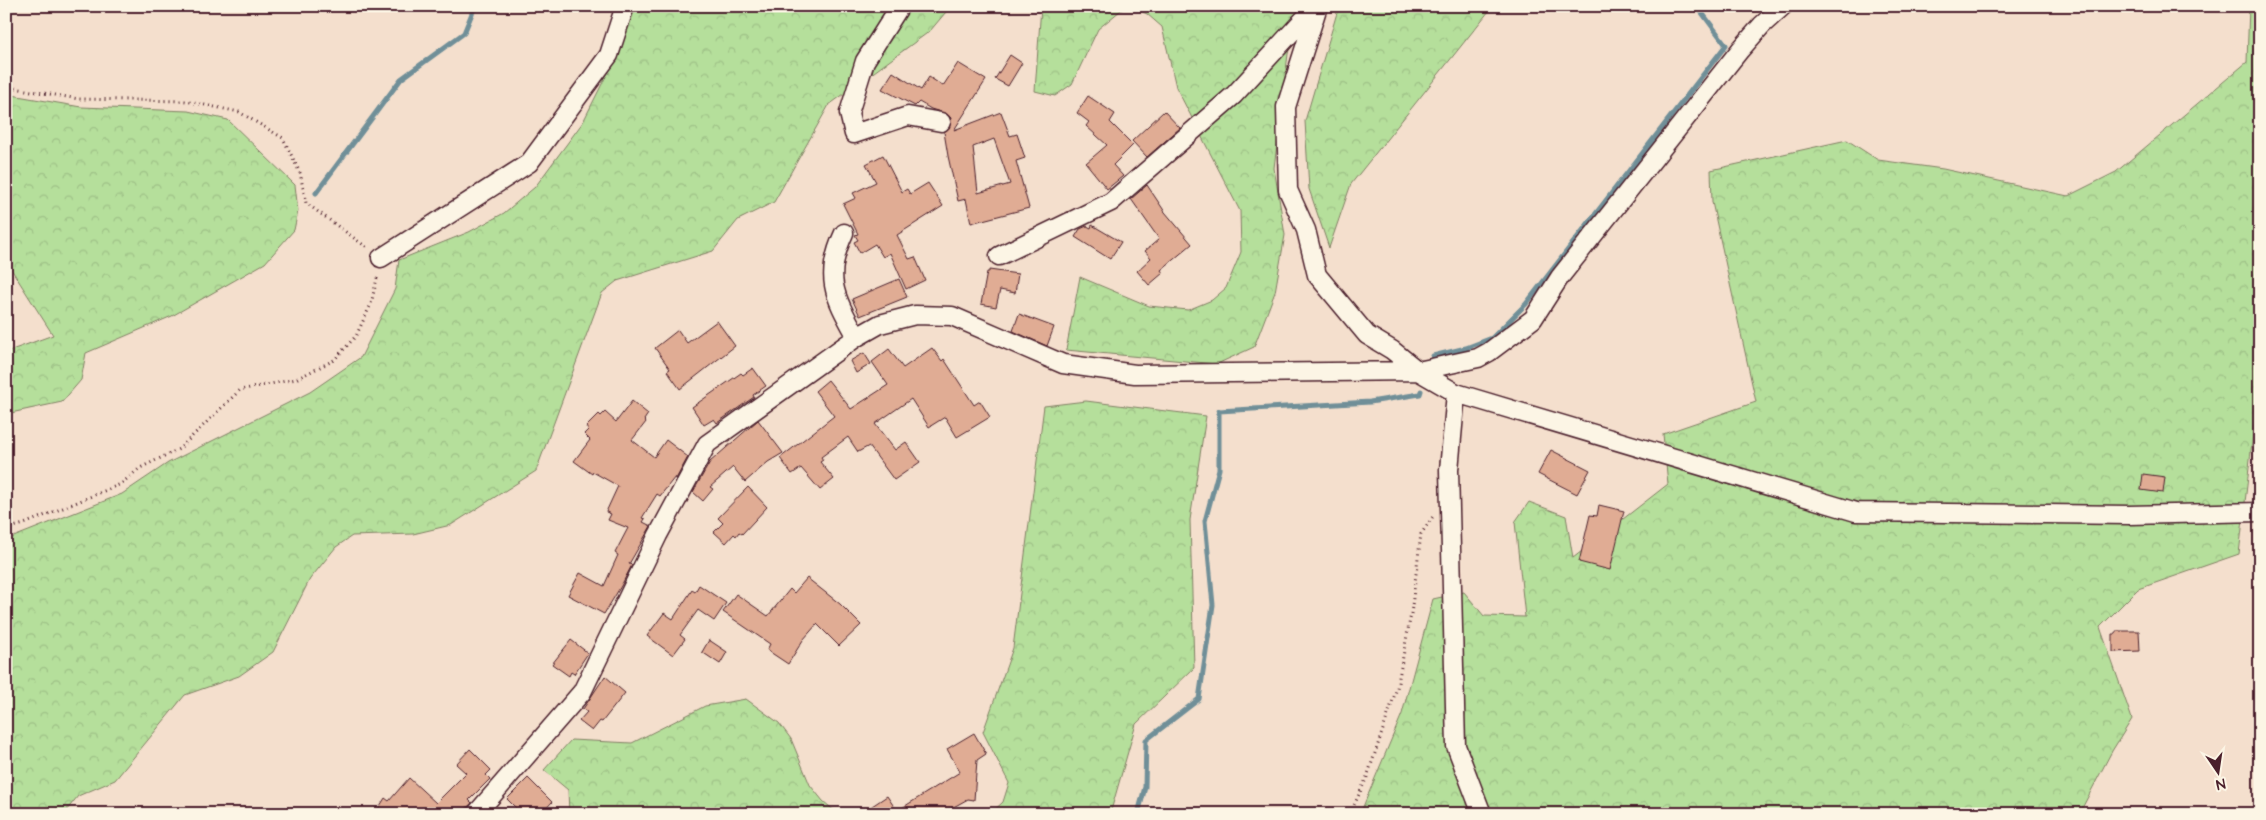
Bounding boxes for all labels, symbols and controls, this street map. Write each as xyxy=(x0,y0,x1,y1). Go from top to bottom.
north arrow xyxy=(2194,748,2244,798)
text: N xyxy=(2214,773,2227,794)

